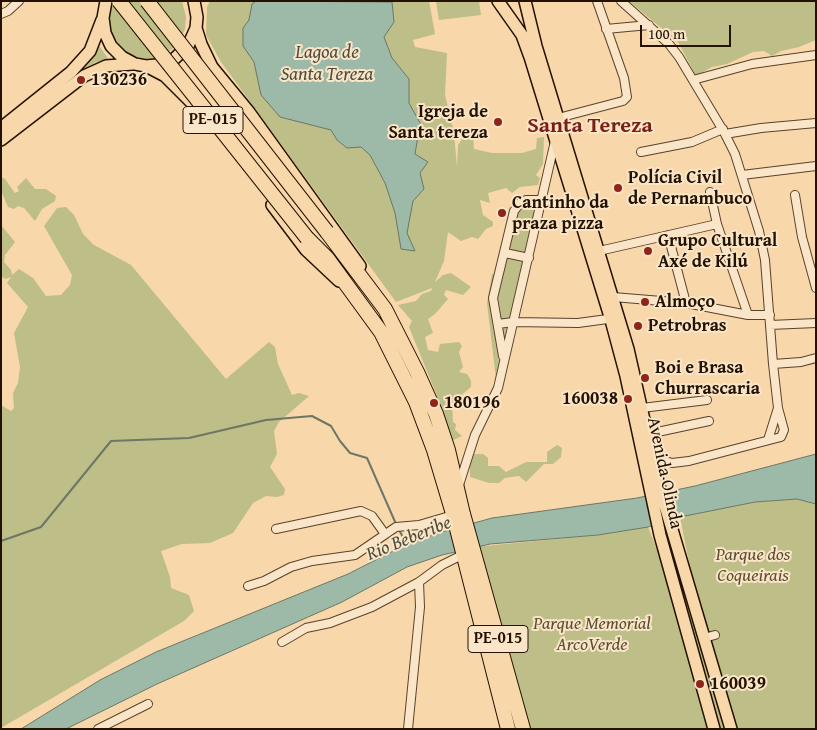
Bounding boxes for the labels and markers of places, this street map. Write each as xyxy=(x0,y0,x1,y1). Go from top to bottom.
place label: 130236 xyxy=(91,69,147,91)
marker: 130236 xyxy=(75,74,87,86)
place label: Igreja de Santa tereza xyxy=(388,101,488,144)
marker: Igreja de Santa tereza xyxy=(492,116,504,128)
place label: Polícia Civil de Pernambuco xyxy=(628,167,752,210)
marker: Polícia Civil de Pernambuco xyxy=(612,182,624,194)
place label: Cantinho da praza pizza xyxy=(512,192,609,234)
marker: Cantinho da praza pizza xyxy=(496,207,508,219)
place label: Grupo Cultural Axé de Kilú xyxy=(658,230,777,272)
marker: Grupo Cultural Axé de Kilú xyxy=(642,245,654,257)
place label: Almoço xyxy=(655,291,715,313)
marker: Almoço xyxy=(639,296,651,308)
place label: Petrobras xyxy=(648,315,727,337)
marker: Petrobras xyxy=(632,320,644,332)
place label: Boi e Brasa Churrascaria xyxy=(655,357,760,399)
marker: Boi e Brasa Churrascaria xyxy=(639,372,651,384)
place label: 160038 xyxy=(562,388,618,410)
place label: 180196 xyxy=(444,392,500,414)
marker: 160038 xyxy=(622,393,634,405)
marker: 180196 xyxy=(428,397,440,409)
place label: 160039 xyxy=(710,673,766,695)
marker: 160039 xyxy=(694,678,706,690)

